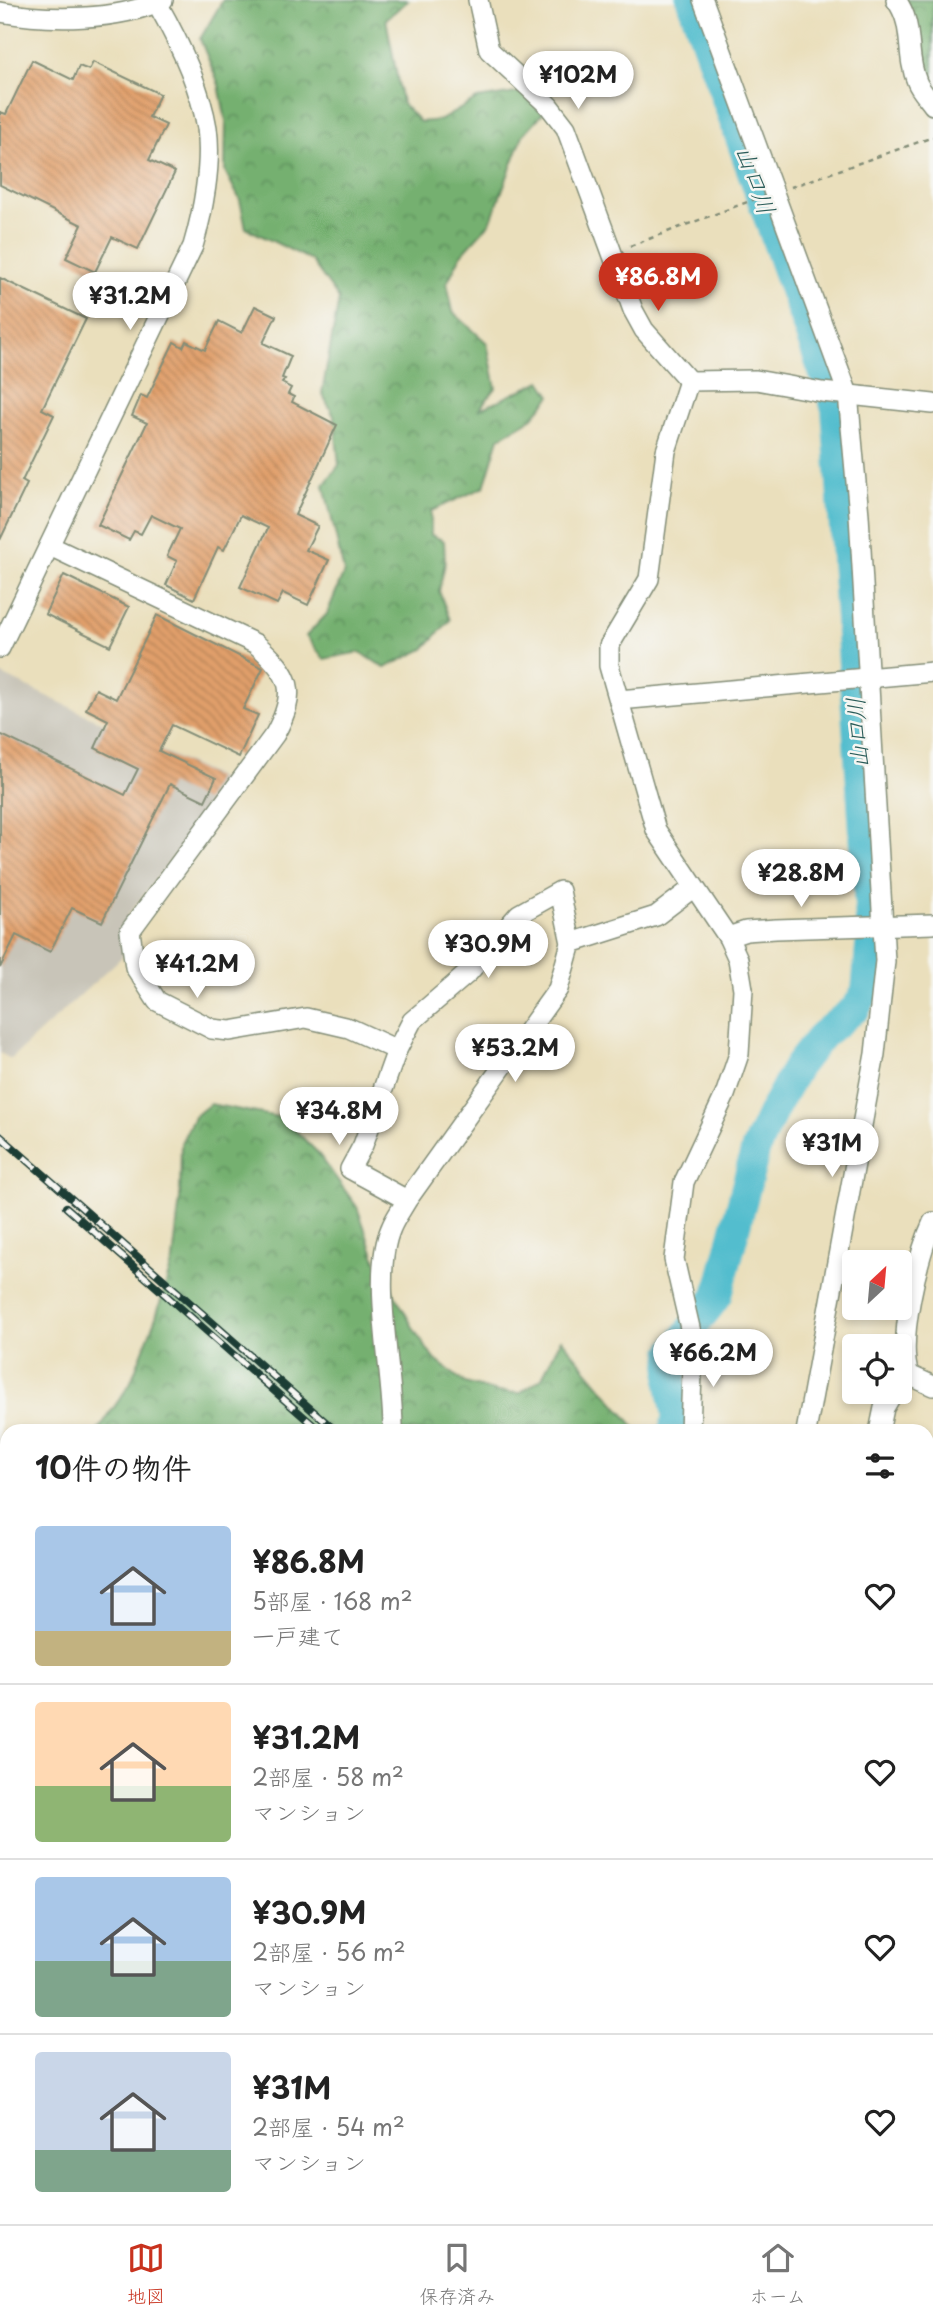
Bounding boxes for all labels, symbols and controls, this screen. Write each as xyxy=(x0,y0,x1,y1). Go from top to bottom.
pin: ¥102M xyxy=(529,52,627,111)
text: ¥102M xyxy=(539,56,617,91)
water label: 山口川 xyxy=(728,139,786,219)
pin: ¥86.8M xyxy=(601,254,715,313)
text: ¥86.8M xyxy=(615,258,701,293)
pin: ¥31.2M xyxy=(73,272,187,332)
text: ¥31.2M xyxy=(89,277,171,312)
water label: 山口川 xyxy=(836,696,876,770)
pin: ¥28.8M xyxy=(744,850,858,909)
text: ¥28.8M xyxy=(757,854,845,889)
pin: ¥30.9M xyxy=(431,920,545,980)
text: ¥30.9M xyxy=(444,925,532,960)
pin: ¥41.2M xyxy=(140,940,254,1000)
text: ¥41.2M xyxy=(155,945,239,980)
pin: ¥53.2M xyxy=(458,1024,572,1084)
text: ¥53.2M xyxy=(471,1029,559,1064)
pin: ¥34.8M xyxy=(282,1088,396,1147)
text: ¥34.8M xyxy=(296,1092,382,1127)
pin: ¥31M xyxy=(791,1120,873,1179)
text: ¥31M xyxy=(802,1124,862,1159)
north arrow xyxy=(842,1250,912,1320)
map controls xyxy=(842,1250,912,1404)
pin: ¥66.2M xyxy=(656,1330,770,1389)
text: ¥66.2M xyxy=(669,1334,757,1369)
button: locate xyxy=(842,1334,912,1404)
text: 10件の物件 xyxy=(35,1444,192,1489)
icon: filters xyxy=(861,1447,899,1485)
text: ¥86.8M xyxy=(252,1538,365,1583)
icon: home xyxy=(91,1554,175,1638)
icon: heart xyxy=(861,1577,899,1615)
text: 5部屋 · 168 m² xyxy=(252,1583,413,1618)
text: 一戸建て xyxy=(252,1618,344,1653)
text: ¥31.2M xyxy=(252,1714,360,1759)
icon: home xyxy=(91,1730,175,1814)
icon: heart xyxy=(861,1753,899,1791)
text: 2部屋 · 58 m² xyxy=(252,1759,404,1794)
text: マンション xyxy=(252,1794,366,1829)
text: ¥30.9M xyxy=(252,1889,366,1934)
icon: home xyxy=(91,1905,175,1989)
icon: heart xyxy=(861,1928,899,1966)
text: 2部屋 · 56 m² xyxy=(252,1934,406,1969)
text: マンション xyxy=(252,1969,366,2004)
text: ¥31M xyxy=(252,2064,331,2109)
icon: home xyxy=(91,2080,175,2164)
icon: heart xyxy=(861,2103,899,2141)
text: 2部屋 · 54 m² xyxy=(252,2109,405,2144)
text: マンション xyxy=(252,2144,366,2179)
tab: 地図 xyxy=(127,2239,165,2309)
tab: 保存済み xyxy=(419,2239,495,2309)
tab: ホーム xyxy=(750,2239,806,2309)

